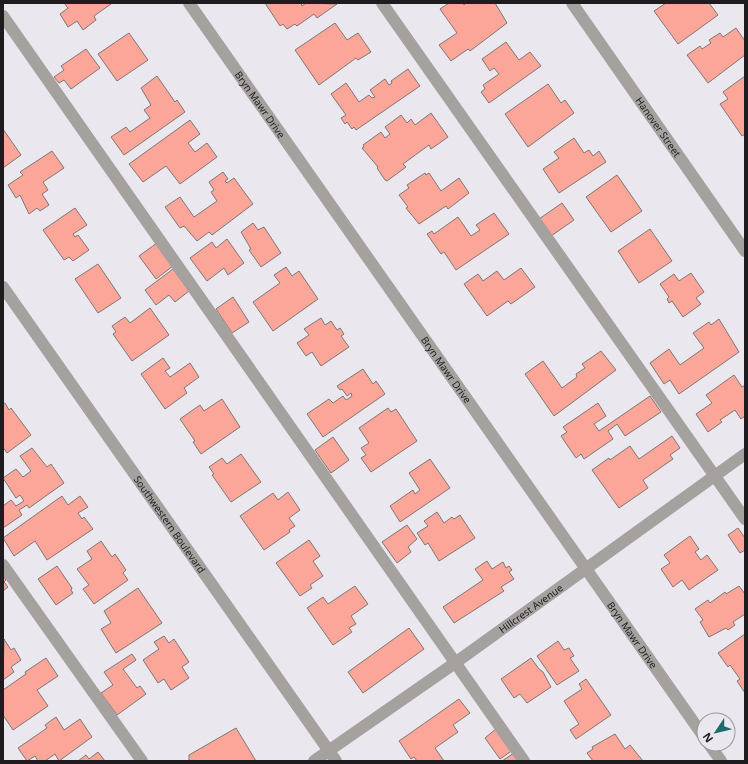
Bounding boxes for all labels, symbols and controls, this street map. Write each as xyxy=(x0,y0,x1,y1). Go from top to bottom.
street label: Bryn Mawr Drive xyxy=(232,68,289,141)
street label: Hanover Street xyxy=(632,94,685,160)
street label: Bryn Mawr Drive xyxy=(418,334,475,406)
street label: Southwestern Boulevard xyxy=(131,473,209,576)
street label: Hillcrest Avenue xyxy=(496,580,566,636)
street label: Bryn Mawr Drive xyxy=(604,599,661,671)
north arrow xyxy=(696,712,736,752)
text: N xyxy=(699,730,716,746)

